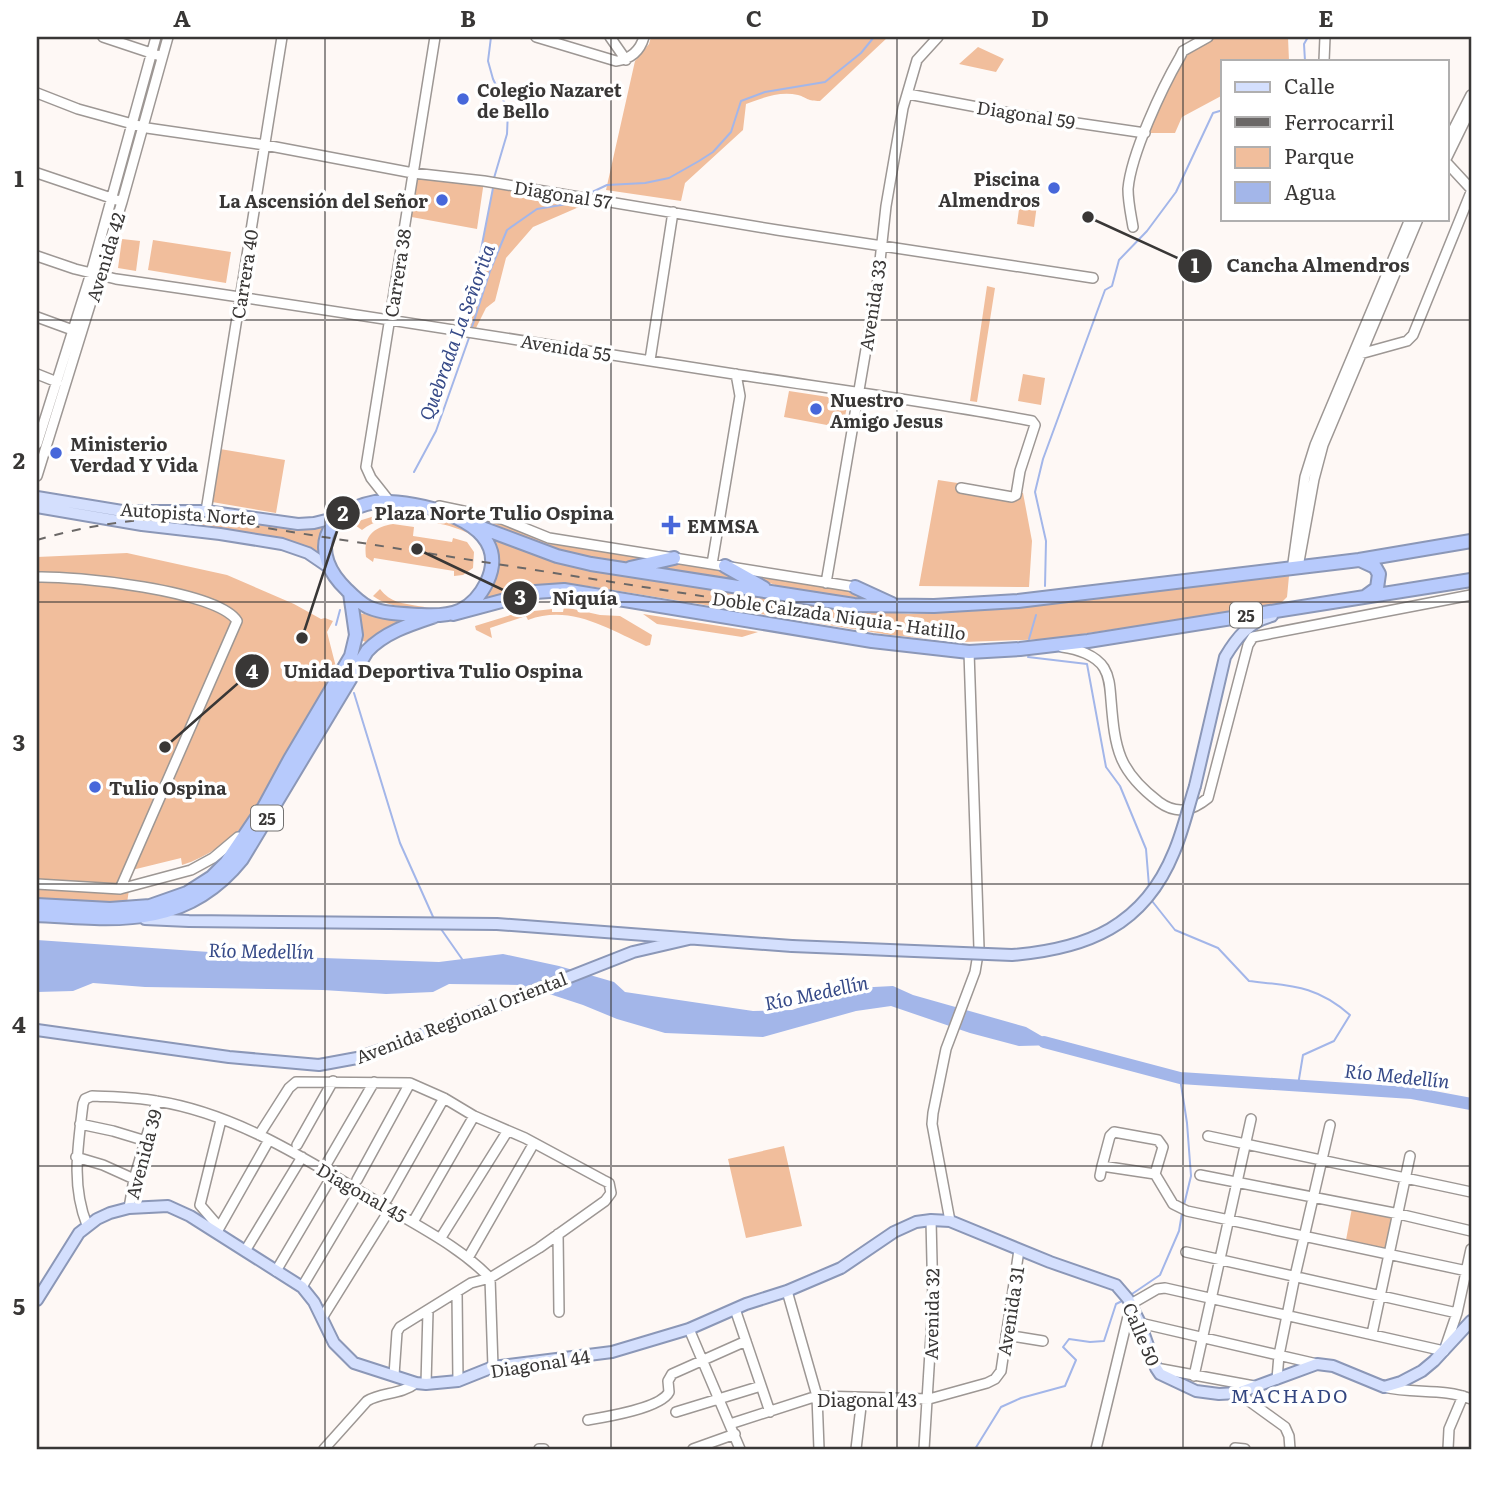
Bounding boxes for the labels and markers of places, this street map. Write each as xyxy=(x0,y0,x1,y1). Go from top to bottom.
place label: Colegio Nazaret de Bello xyxy=(477,76,622,124)
marker: Colegio Nazaret de Bello xyxy=(455,91,471,107)
place label: Piscina Almendros xyxy=(938,165,1041,213)
marker: Piscina Almendros xyxy=(1046,180,1062,196)
place label: La Ascensión del Señor xyxy=(219,187,428,214)
marker: La Ascensión del Señor xyxy=(434,192,450,208)
callout: Cancha Almendros xyxy=(1177,246,1423,286)
place label: Nuestro Amigo Jesus xyxy=(830,386,943,434)
marker: Nuestro Amigo Jesus xyxy=(808,401,824,417)
place label: Ministerio Verdad Y Vida xyxy=(70,430,199,478)
marker: Ministerio Verdad Y Vida xyxy=(48,445,64,461)
callout: Plaza Norte Tulio Ospina xyxy=(325,493,628,533)
place label: EMMSA xyxy=(687,512,759,539)
marker: EMMSA xyxy=(661,515,681,535)
callout: Niquía xyxy=(503,578,631,618)
callout: Unidad Deportiva Tulio Ospina xyxy=(234,651,597,691)
place label: Tulio Ospina xyxy=(109,774,227,801)
marker: Tulio Ospina xyxy=(87,779,103,795)

